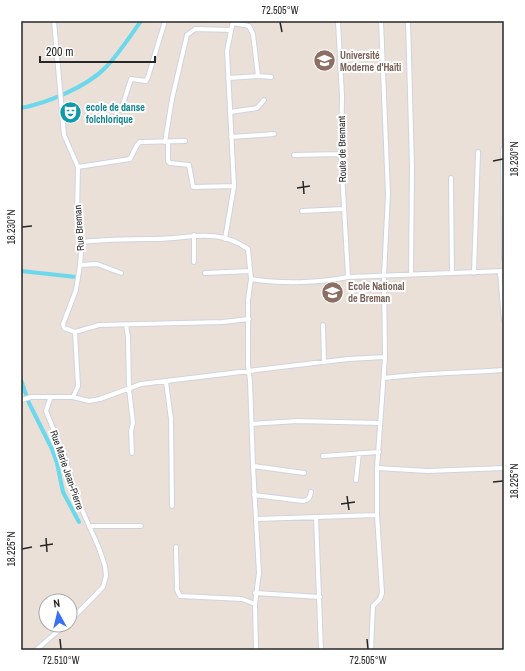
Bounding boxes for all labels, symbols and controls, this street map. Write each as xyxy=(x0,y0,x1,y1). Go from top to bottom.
text: 72.505°W xyxy=(262,4,299,17)
scale bar xyxy=(40,38,155,64)
text: 200 m xyxy=(46,44,73,60)
school or university icon: Université Moderne d'Haïti xyxy=(311,48,337,74)
place label: Université Moderne d'Haïti xyxy=(340,49,401,74)
theatre icon: ecole de danse folchlorique xyxy=(58,100,84,126)
place label: ecole de danse folchlorique xyxy=(86,101,145,126)
street label: Route de Bremant xyxy=(335,115,349,182)
text: 18.230°N xyxy=(508,141,521,177)
street label: Rue Breman xyxy=(71,205,87,251)
text: 18.230°N xyxy=(5,209,18,245)
school or university icon: Ecole National de Breman xyxy=(320,279,346,305)
place label: Ecole National de Breman xyxy=(348,280,405,305)
street label: Rue Marie Jean-Pierre xyxy=(47,428,87,512)
text: 18.225°N xyxy=(508,463,521,499)
text: 18.225°N xyxy=(5,531,18,567)
north arrow xyxy=(38,593,78,633)
text: N xyxy=(52,596,61,610)
text: 72.510°W xyxy=(43,654,80,667)
text: 72.505°W xyxy=(350,654,387,667)

